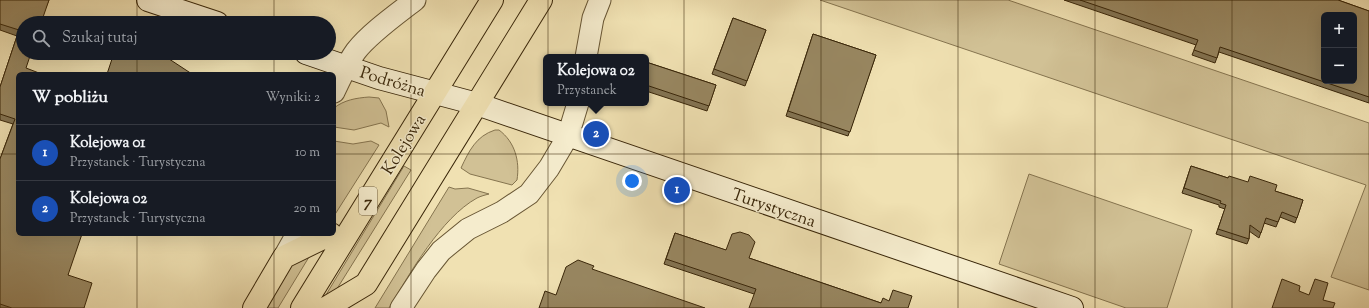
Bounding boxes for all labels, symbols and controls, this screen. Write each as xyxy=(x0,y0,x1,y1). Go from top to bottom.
map controls xyxy=(1321,12,1357,84)
button: + xyxy=(1321,12,1357,48)
search box xyxy=(16,16,336,60)
icon: search xyxy=(30,27,52,49)
text: Szukaj tutaj xyxy=(62,28,137,49)
button: − xyxy=(1321,48,1357,84)
popup xyxy=(543,54,649,106)
text: Kolejowa 02 xyxy=(557,61,635,82)
street label: Podróżna xyxy=(357,62,428,104)
text: Przystanek xyxy=(557,82,617,100)
text: W pobliżu xyxy=(32,86,108,110)
text: Wyniki: 2 xyxy=(265,89,320,107)
street label: Kolejowa xyxy=(377,110,433,180)
pin: 2 xyxy=(583,119,609,149)
text: Kolejowa 01 xyxy=(70,133,145,154)
text: 1 xyxy=(43,144,47,162)
text: 10 m xyxy=(295,144,320,162)
text: Przystanek · Turystyczna xyxy=(70,154,206,172)
your location xyxy=(622,171,642,191)
pin: 1 xyxy=(664,175,690,205)
street label: Turystyczna xyxy=(728,183,819,235)
road number: 7 xyxy=(359,187,377,215)
text: Kolejowa 02 xyxy=(70,189,147,210)
text: 2 xyxy=(42,200,48,218)
text: 20 m xyxy=(294,200,320,218)
text: Przystanek · Turystyczna xyxy=(70,210,206,228)

